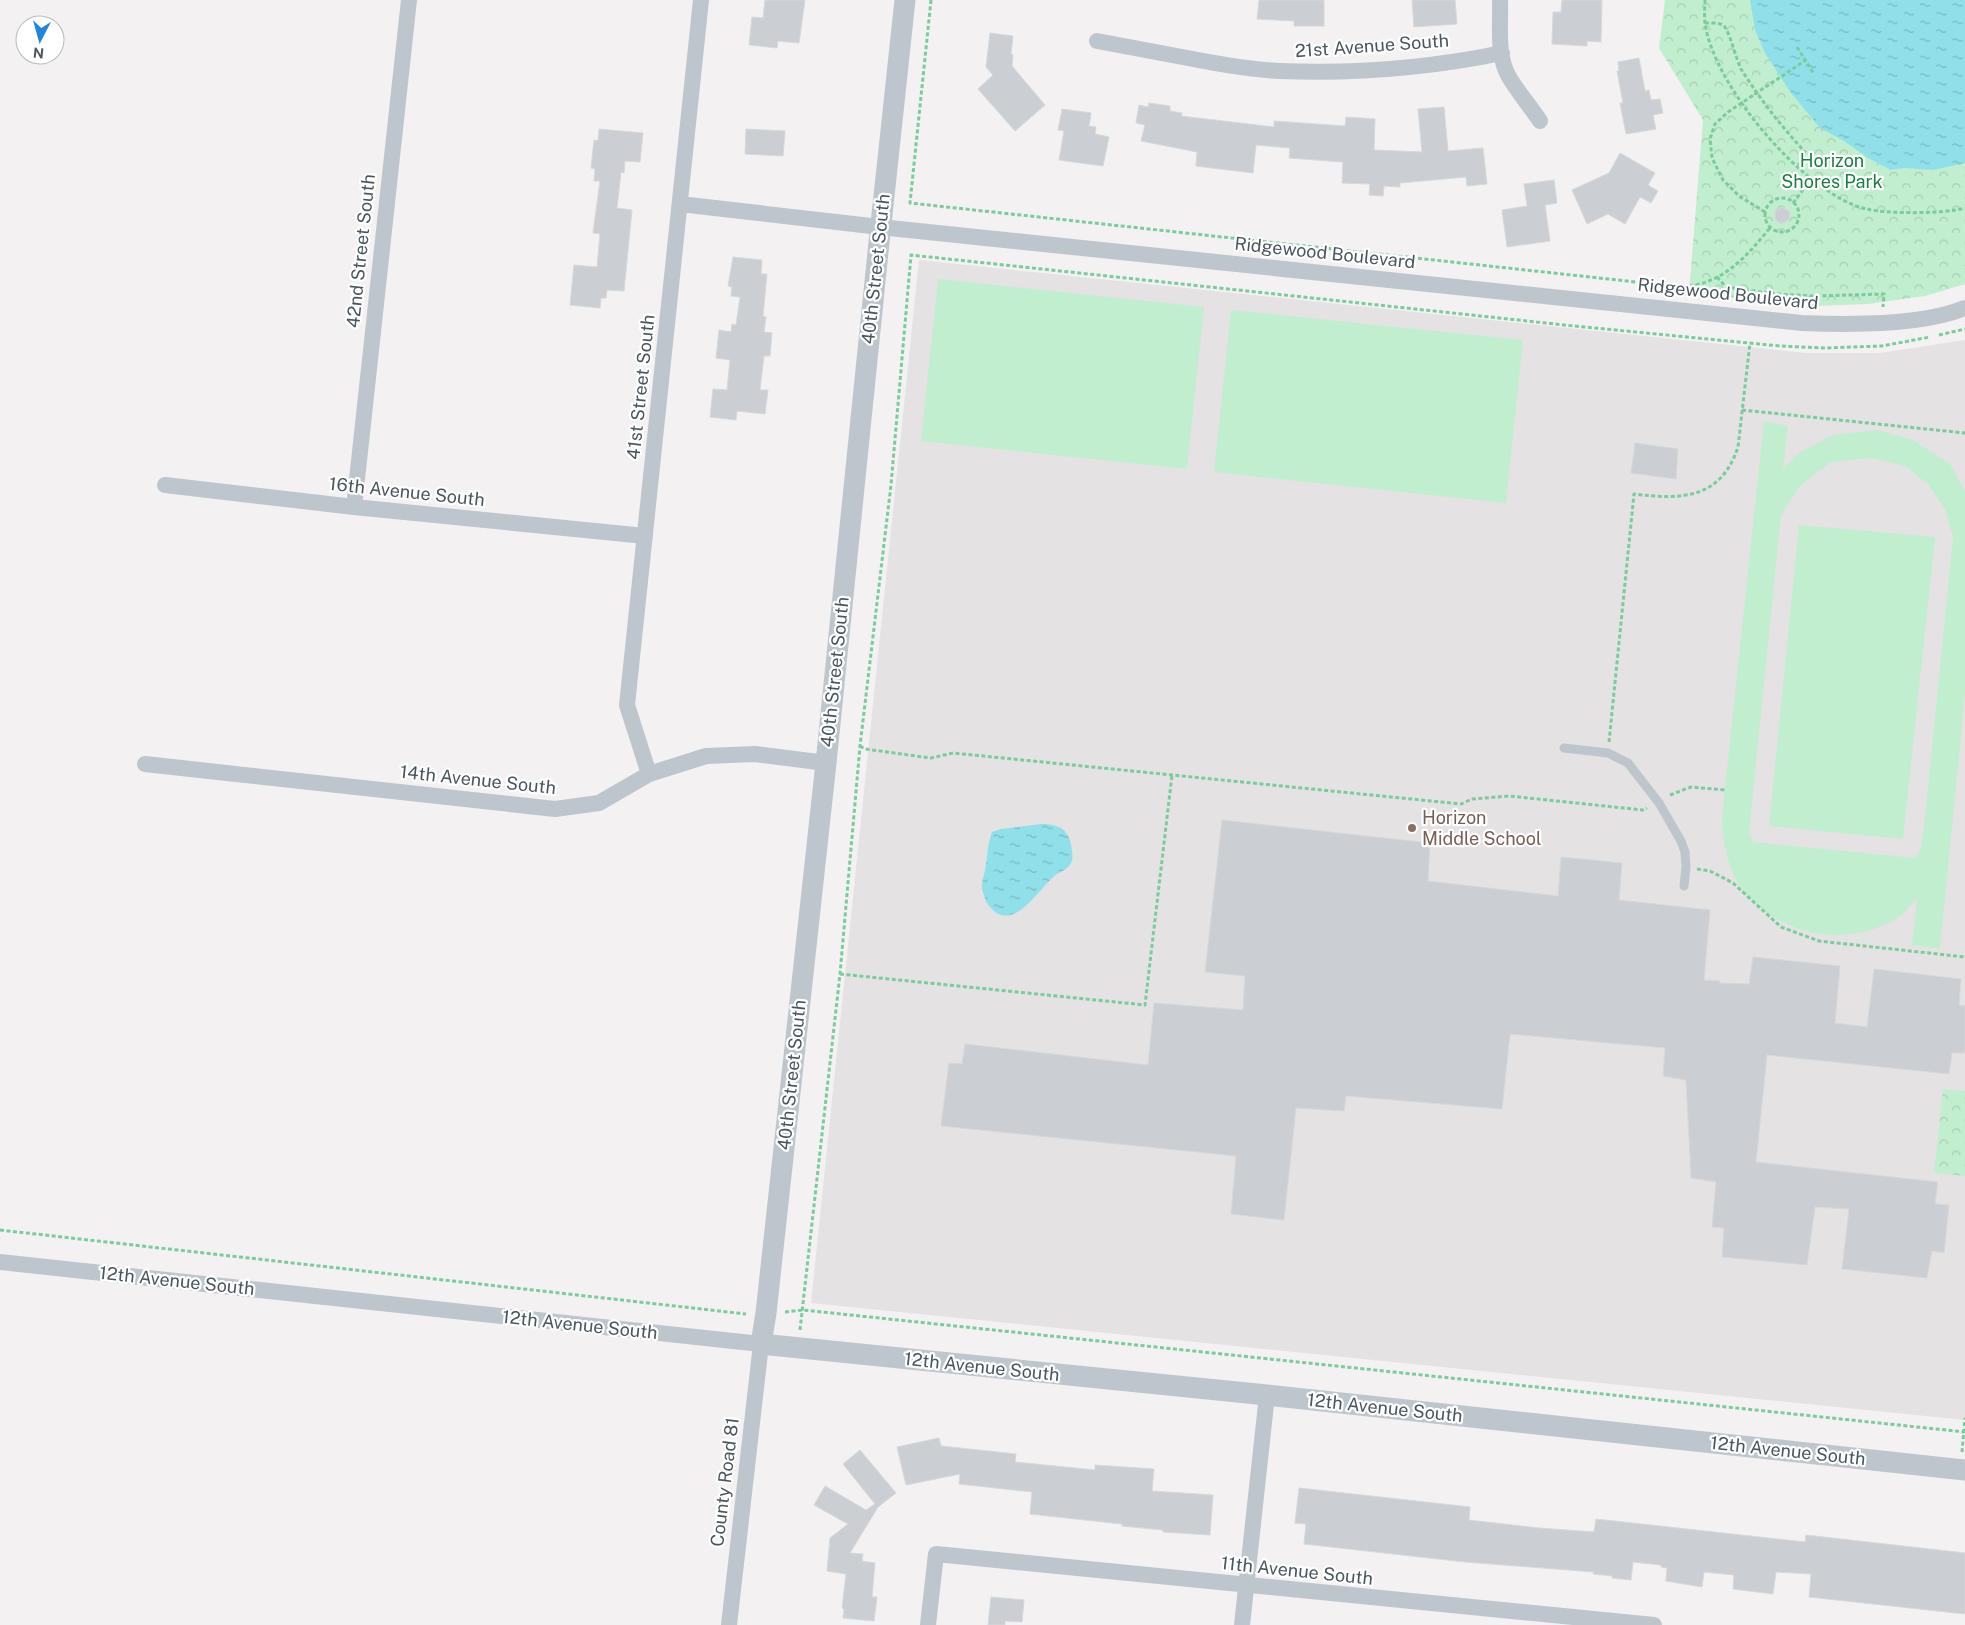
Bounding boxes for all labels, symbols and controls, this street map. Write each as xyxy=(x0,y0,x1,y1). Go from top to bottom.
north arrow xyxy=(15,15,65,65)
street label: 21st Avenue South xyxy=(1294,30,1450,61)
text: N xyxy=(32,44,45,61)
park label: Horizon Shores Park xyxy=(1781,150,1883,192)
street label: 42nd Street South xyxy=(342,173,379,329)
street label: 40th Street South xyxy=(857,193,894,345)
street label: Ridgewood Boulevard xyxy=(1234,233,1417,272)
street label: Ridgewood Boulevard xyxy=(1637,274,1820,313)
street label: 41st Street South xyxy=(622,313,659,461)
street label: 16th Avenue South xyxy=(328,473,486,510)
street label: 40th Street South xyxy=(816,596,853,748)
street label: 14th Avenue South xyxy=(399,761,557,798)
place label: Horizon Middle School xyxy=(1422,807,1541,849)
marker: Horizon Middle School xyxy=(1406,822,1418,834)
street label: 40th Street South xyxy=(773,999,810,1151)
street label: 12th Avenue South xyxy=(98,1262,256,1299)
street label: 12th Avenue South xyxy=(501,1306,659,1343)
street label: 12th Avenue South xyxy=(903,1348,1061,1385)
street label: 12th Avenue South xyxy=(1306,1389,1464,1426)
street label: County Road 81 xyxy=(706,1416,743,1548)
street label: 12th Avenue South xyxy=(1709,1432,1867,1469)
street label: 11th Avenue South xyxy=(1220,1552,1374,1589)

